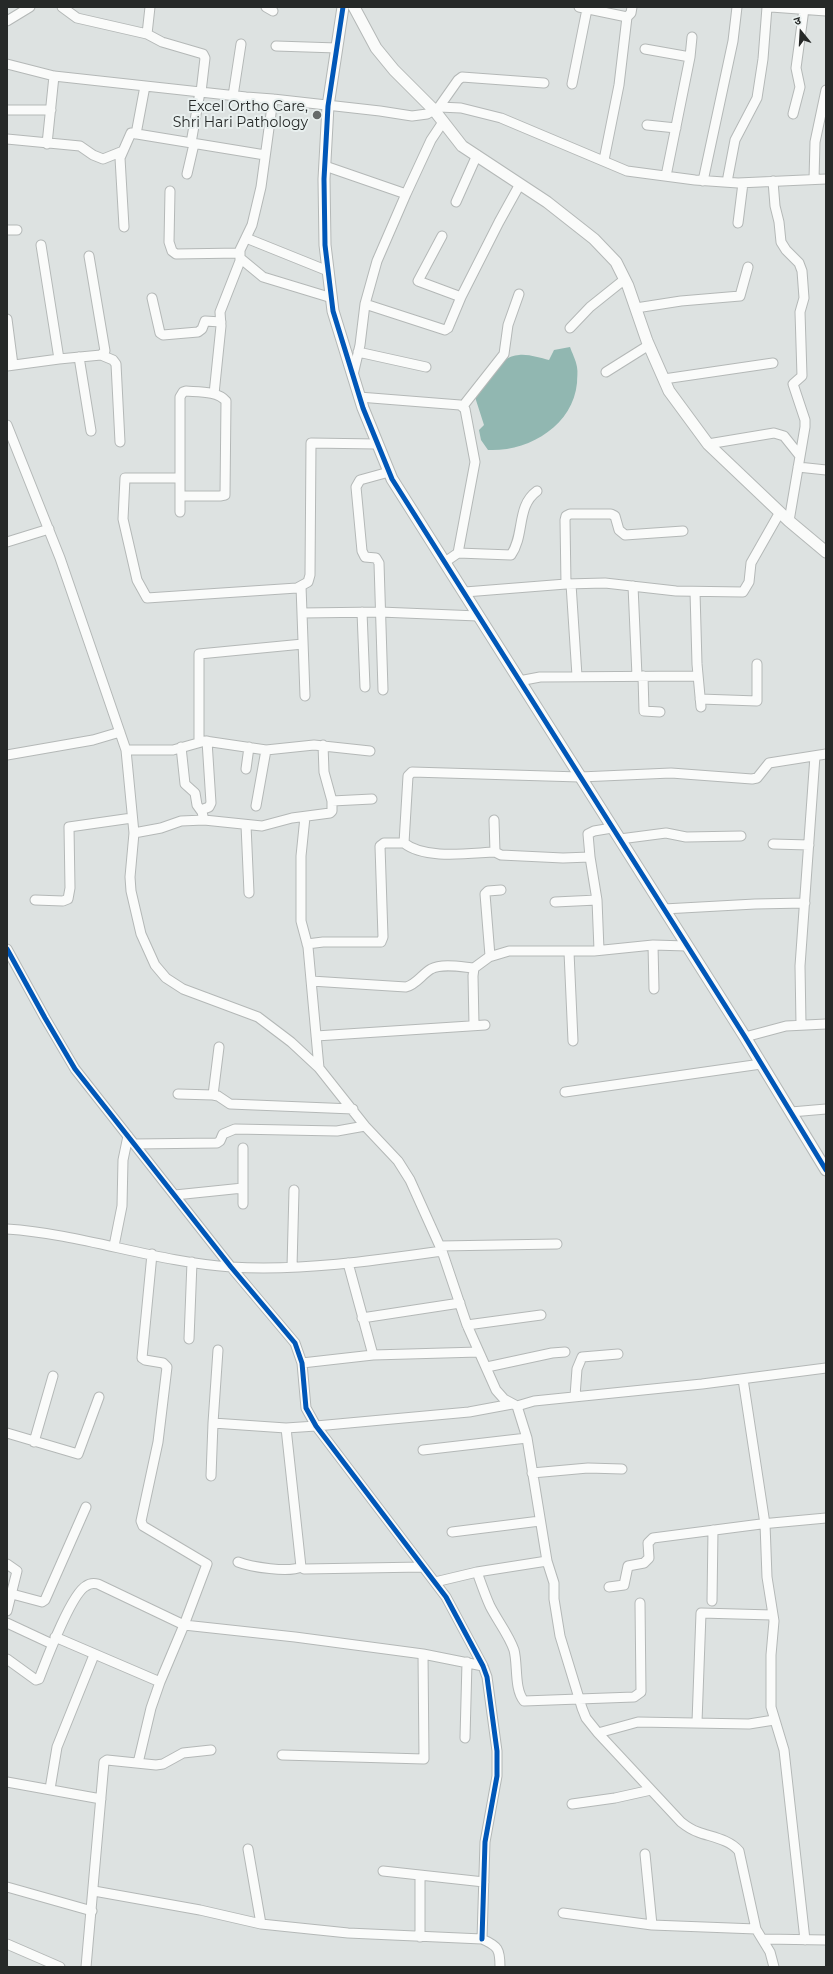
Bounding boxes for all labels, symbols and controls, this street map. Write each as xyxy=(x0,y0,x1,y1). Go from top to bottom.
north arrow xyxy=(781,12,821,52)
text: उ xyxy=(792,13,803,28)
place label: Excel Ortho Care, Shri Hari Pathology xyxy=(173,99,308,132)
marker: Excel Ortho Care, Shri Hari Pathology xyxy=(311,109,323,121)

